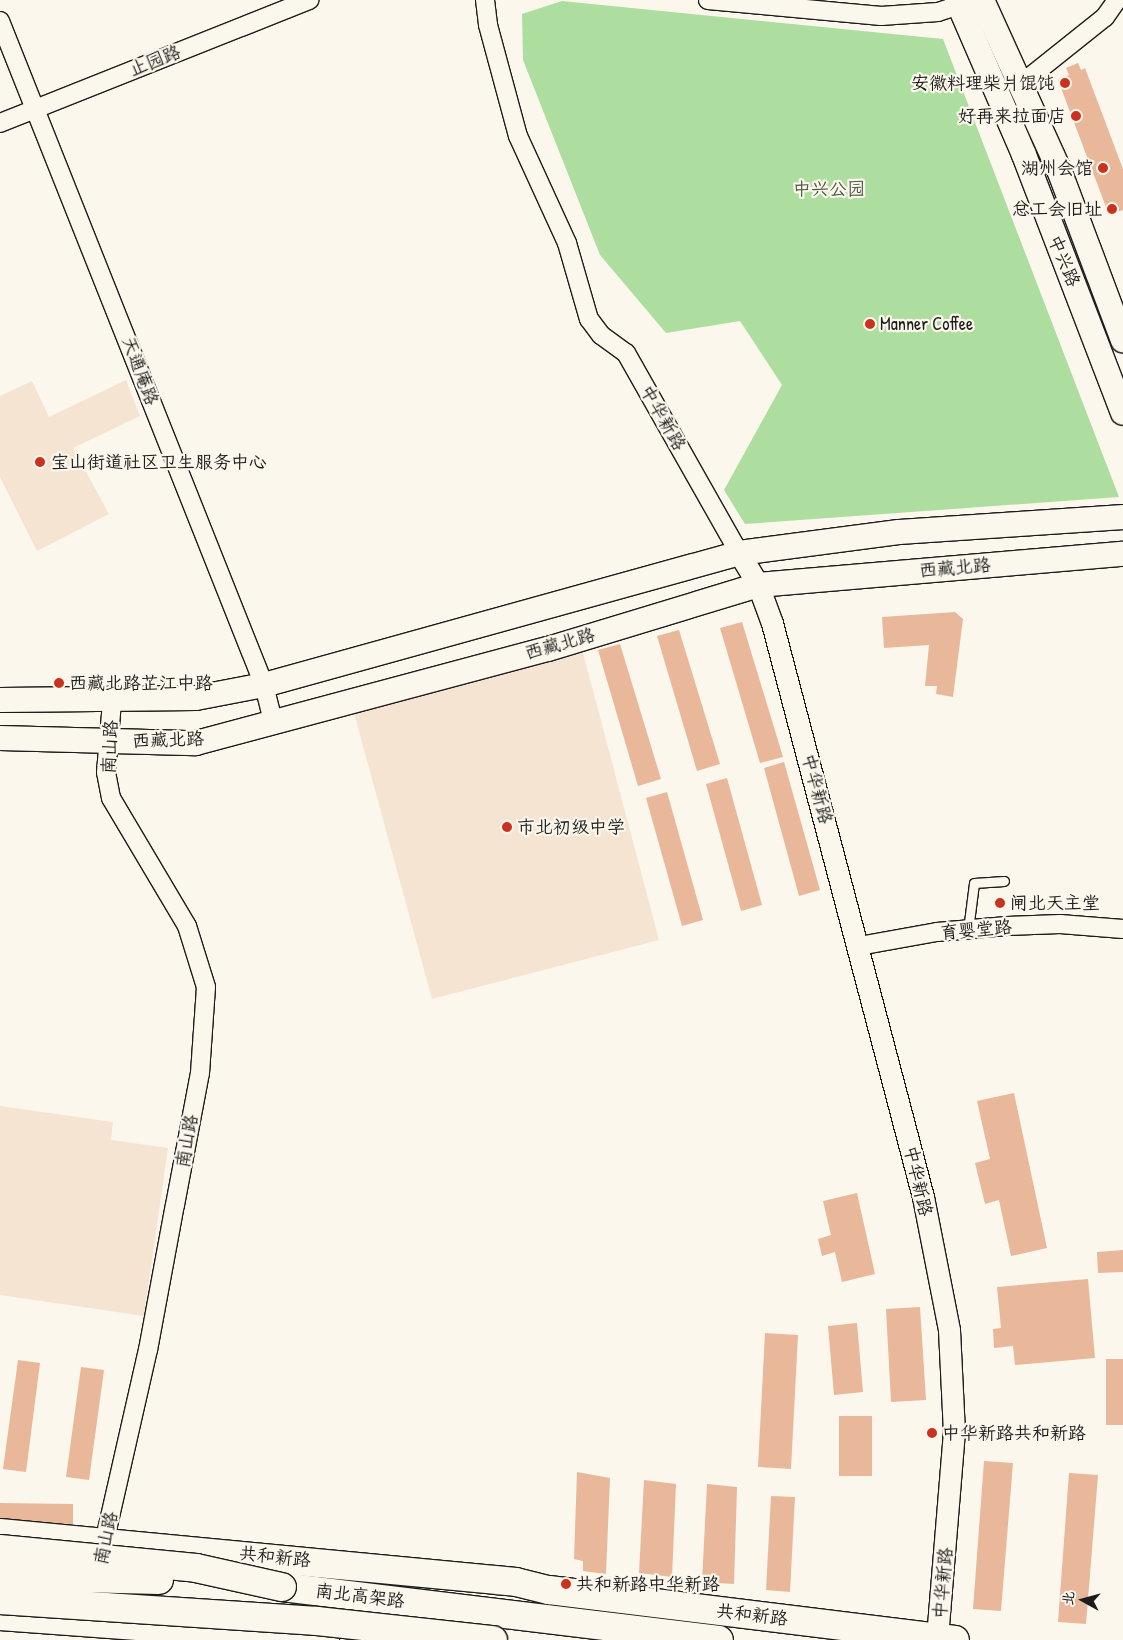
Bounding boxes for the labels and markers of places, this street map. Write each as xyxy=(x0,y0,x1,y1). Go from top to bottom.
place label: 安徽料理柴爿馄饨 xyxy=(911,72,1055,94)
marker: 安徽料理柴爿馄饨 xyxy=(1059,77,1071,89)
place label: 好再来拉面店 xyxy=(958,105,1066,127)
marker: 好再来拉面店 xyxy=(1070,110,1082,122)
place label: 湖州会馆 xyxy=(1021,157,1093,179)
marker: 湖州会馆 xyxy=(1097,162,1109,174)
place label: 总工会旧址 xyxy=(1012,198,1102,220)
marker: 总工会旧址 xyxy=(1106,203,1118,215)
place label: Manner Coffee xyxy=(880,313,973,335)
marker: Manner Coffee xyxy=(864,318,876,330)
place label: 宝山街道社区卫生服务中心 xyxy=(51,451,267,473)
marker: 宝山街道社区卫生服务中心 xyxy=(33,455,47,469)
place label: 西藏北路芷江中路 xyxy=(69,672,213,694)
marker: 西藏北路芷江中路 xyxy=(53,677,65,689)
place label: 市北初级中学 xyxy=(517,816,625,838)
marker: 市北初级中学 xyxy=(501,821,513,833)
place label: 闸北天主堂 xyxy=(1010,892,1100,914)
marker: 闸北天主堂 xyxy=(994,897,1006,909)
place label: 中华新路共和新路 xyxy=(942,1422,1086,1444)
marker: 中华新路共和新路 xyxy=(926,1427,938,1439)
place label: 共和新路中华新路 xyxy=(576,1573,720,1595)
marker: 共和新路中华新路 xyxy=(560,1578,572,1590)

